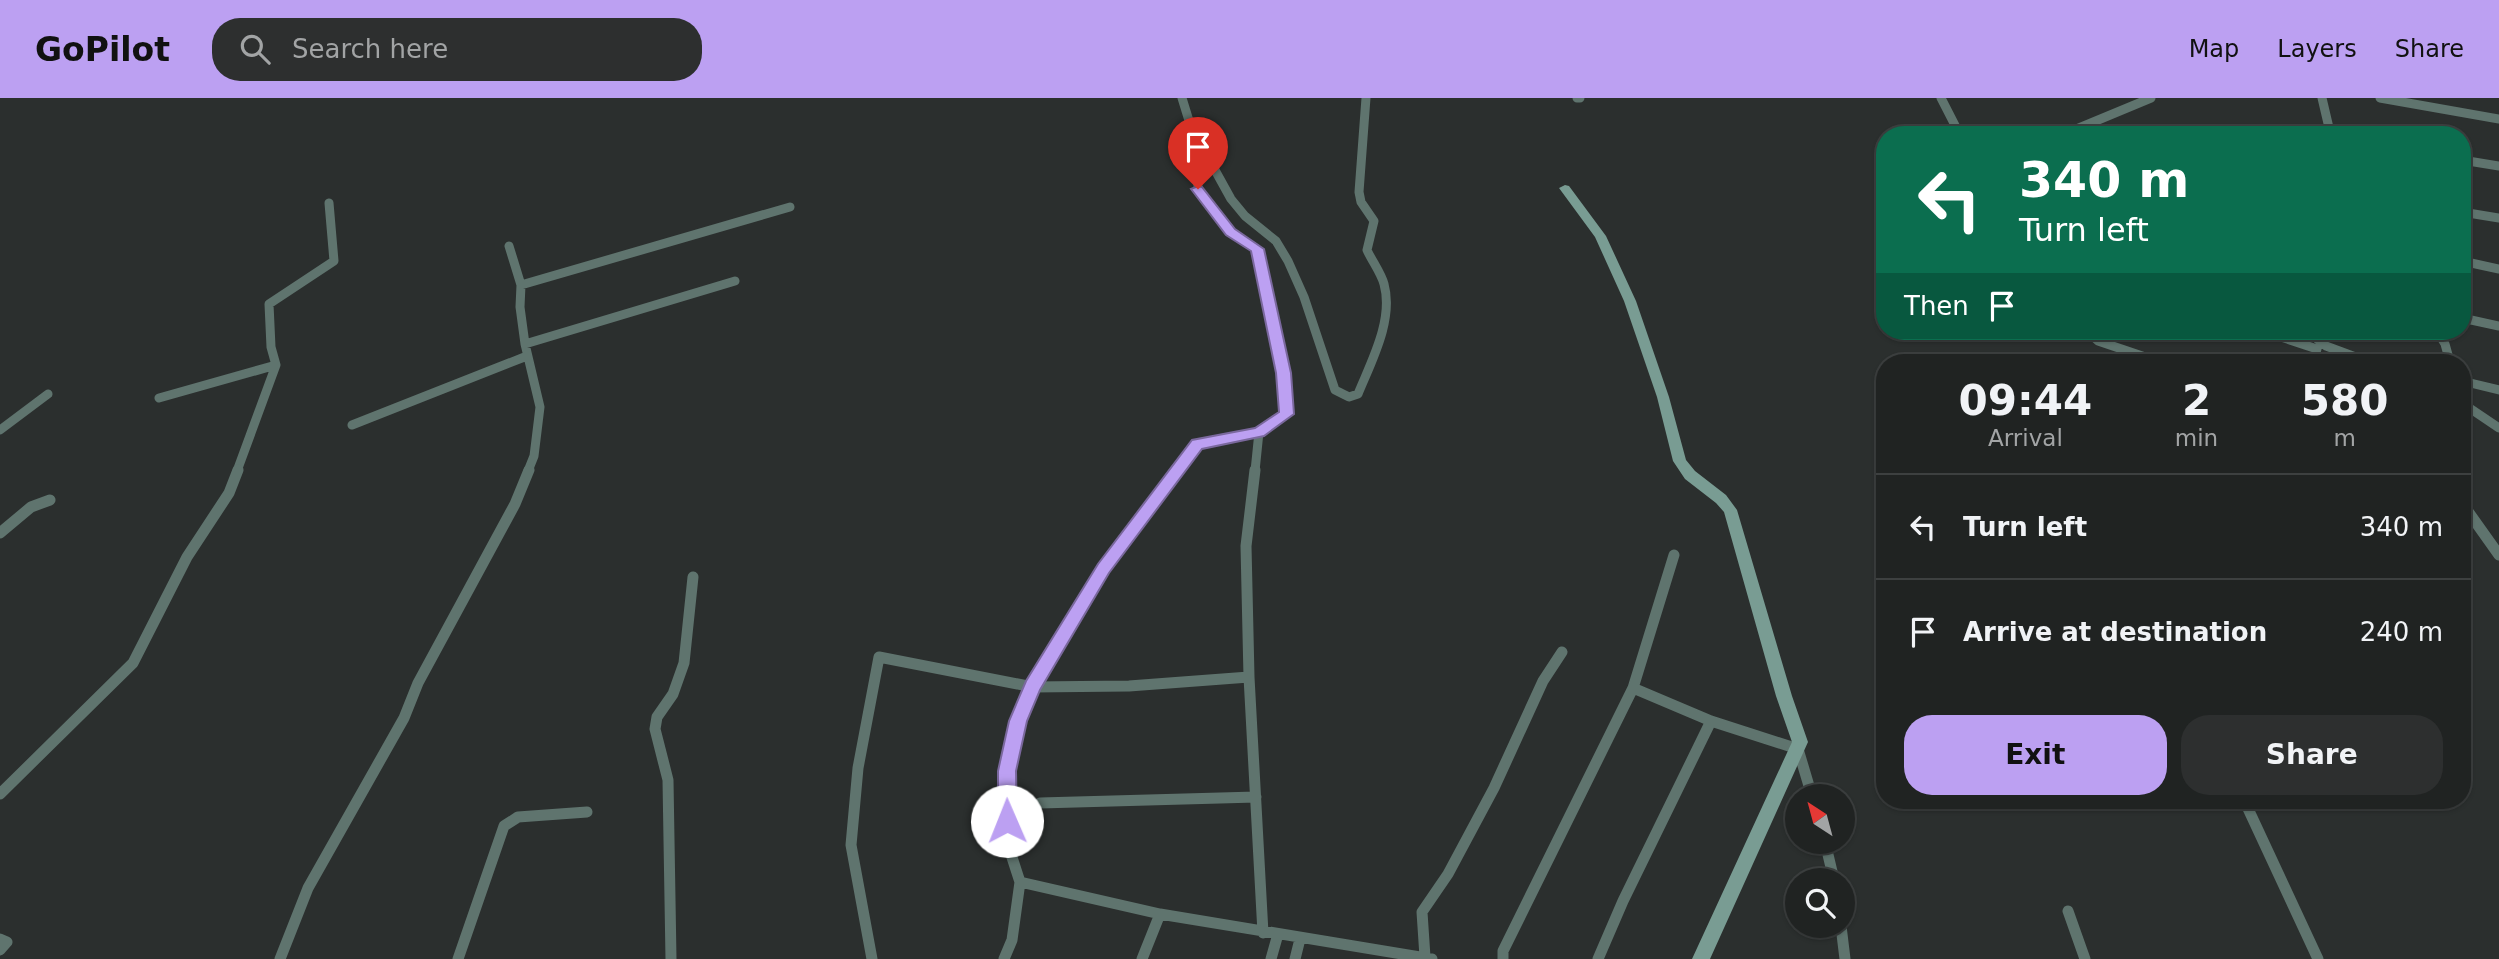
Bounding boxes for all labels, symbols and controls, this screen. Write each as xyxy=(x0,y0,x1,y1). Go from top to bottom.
search box xyxy=(212,18,702,81)
text: GoPilot xyxy=(35,30,170,69)
icon: search xyxy=(236,30,274,68)
text: Search here xyxy=(292,34,448,64)
text: Map xyxy=(2189,35,2239,63)
text: Layers xyxy=(2277,35,2357,63)
text: Share xyxy=(2395,35,2464,63)
pin xyxy=(1168,117,1228,189)
icon: arrive xyxy=(1179,128,1217,166)
text: 340 m xyxy=(2019,152,2189,209)
icon: left xyxy=(1904,154,1995,245)
text: Turn left xyxy=(2019,211,2149,249)
icon: arrive xyxy=(1983,287,2021,325)
text: Then xyxy=(1904,291,1969,321)
text: 09:44 xyxy=(1959,376,2092,425)
text: 2 xyxy=(2182,376,2211,425)
text: 580 xyxy=(2301,376,2388,425)
text: Arrival xyxy=(1988,425,2063,451)
text: min xyxy=(2175,425,2218,451)
text: m xyxy=(2333,425,2356,451)
icon: left xyxy=(1904,508,1942,546)
text: Turn left xyxy=(1963,512,2087,542)
text: 340 m xyxy=(2360,512,2443,542)
icon: arrive xyxy=(1904,613,1942,651)
text: Arrive at destination xyxy=(1963,617,2267,647)
text: 240 m xyxy=(2360,617,2443,647)
button: Exit xyxy=(1904,715,2167,795)
button: Share xyxy=(2181,715,2443,795)
position arrow xyxy=(970,784,1044,858)
north arrow xyxy=(1785,784,1855,854)
map controls xyxy=(1785,784,1855,938)
button: search xyxy=(1785,868,1855,938)

